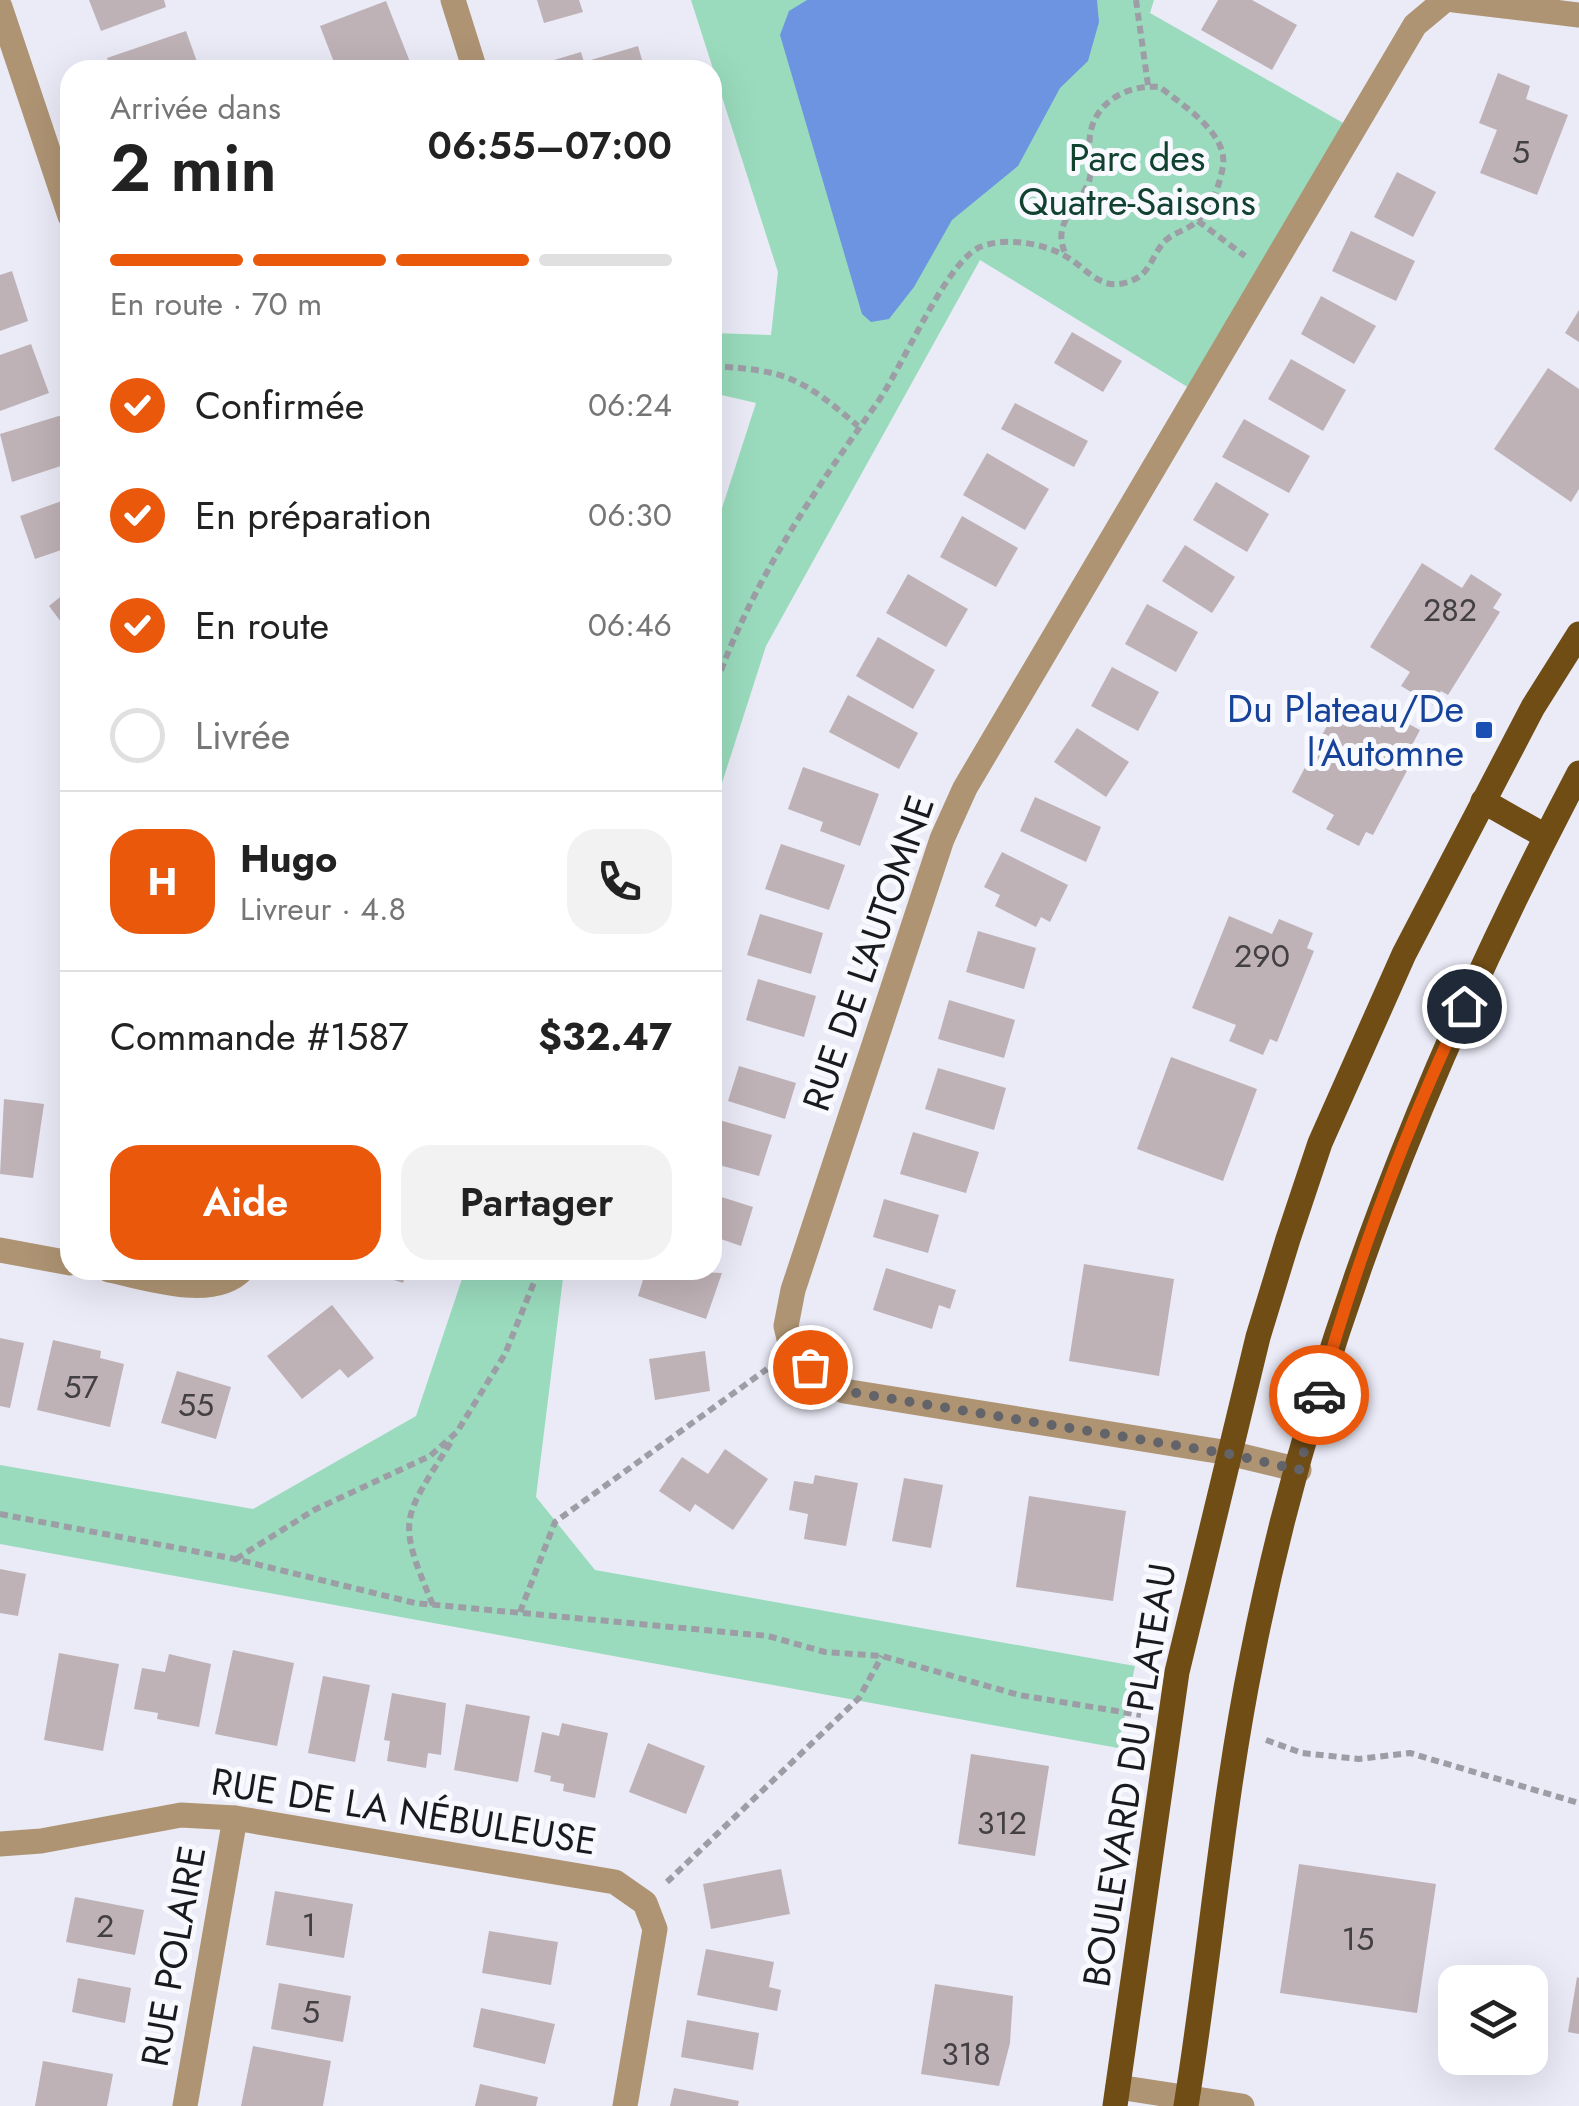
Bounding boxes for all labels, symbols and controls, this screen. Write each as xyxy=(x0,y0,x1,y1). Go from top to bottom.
text: Arrivée dans xyxy=(110,85,281,131)
text: 06:55–07:00 xyxy=(428,118,672,173)
text: 2 min xyxy=(110,121,277,215)
house number: 5 xyxy=(1512,129,1530,175)
park label: Parc des Quatre-Saisons xyxy=(1018,130,1256,229)
text: En route · 70 m xyxy=(110,281,322,327)
icon: check xyxy=(110,378,165,433)
text: Confirmée xyxy=(195,378,364,433)
text: 06:24 xyxy=(588,382,672,428)
icon: check xyxy=(110,488,165,543)
text: En préparation xyxy=(195,488,432,543)
text: 06:30 xyxy=(588,492,672,538)
house number: 282 xyxy=(1423,587,1477,633)
icon: check xyxy=(110,598,165,653)
text: En route xyxy=(195,598,329,653)
text: 06:46 xyxy=(588,602,672,648)
place label: Du Plateau/De l'Automne xyxy=(1227,681,1464,780)
text: Livrée xyxy=(195,708,290,763)
marker: Du Plateau/De l'Automne xyxy=(1473,719,1495,741)
street label: RUE DE L'AUTOMNE xyxy=(788,788,948,1118)
button: phone xyxy=(567,829,672,934)
text: Hugo xyxy=(240,831,337,886)
text: H xyxy=(148,854,177,909)
text: Livreur · 4.8 xyxy=(240,886,406,932)
house number: 290 xyxy=(1234,933,1290,979)
pin xyxy=(1422,964,1507,1049)
icon: home xyxy=(1437,979,1492,1034)
text: Commande #1587 xyxy=(110,1009,409,1064)
text: $32.47 xyxy=(538,1009,672,1064)
button: Aide xyxy=(110,1145,381,1260)
button: Partager xyxy=(401,1145,672,1260)
pin xyxy=(768,1325,853,1410)
icon: bag xyxy=(783,1340,838,1395)
courier xyxy=(1269,1345,1369,1445)
house number: 57 xyxy=(64,1364,99,1410)
icon: car xyxy=(1292,1368,1347,1423)
house number: 55 xyxy=(178,1382,214,1428)
street label: BOULEVARD DU PLATEAU xyxy=(1068,1559,1190,1991)
street label: RUE DE LA NÉBULEUSE xyxy=(208,1753,600,1869)
house number: 312 xyxy=(977,1800,1027,1846)
street label: RUE POLAIRE xyxy=(127,1841,219,2071)
house number: 1 xyxy=(302,1902,316,1948)
house number: 2 xyxy=(96,1903,114,1949)
house number: 15 xyxy=(1342,1916,1374,1962)
map controls xyxy=(1438,1965,1548,2075)
button: layers xyxy=(1438,1965,1548,2075)
house number: 5 xyxy=(302,1989,320,2035)
house number: 318 xyxy=(941,2031,991,2077)

